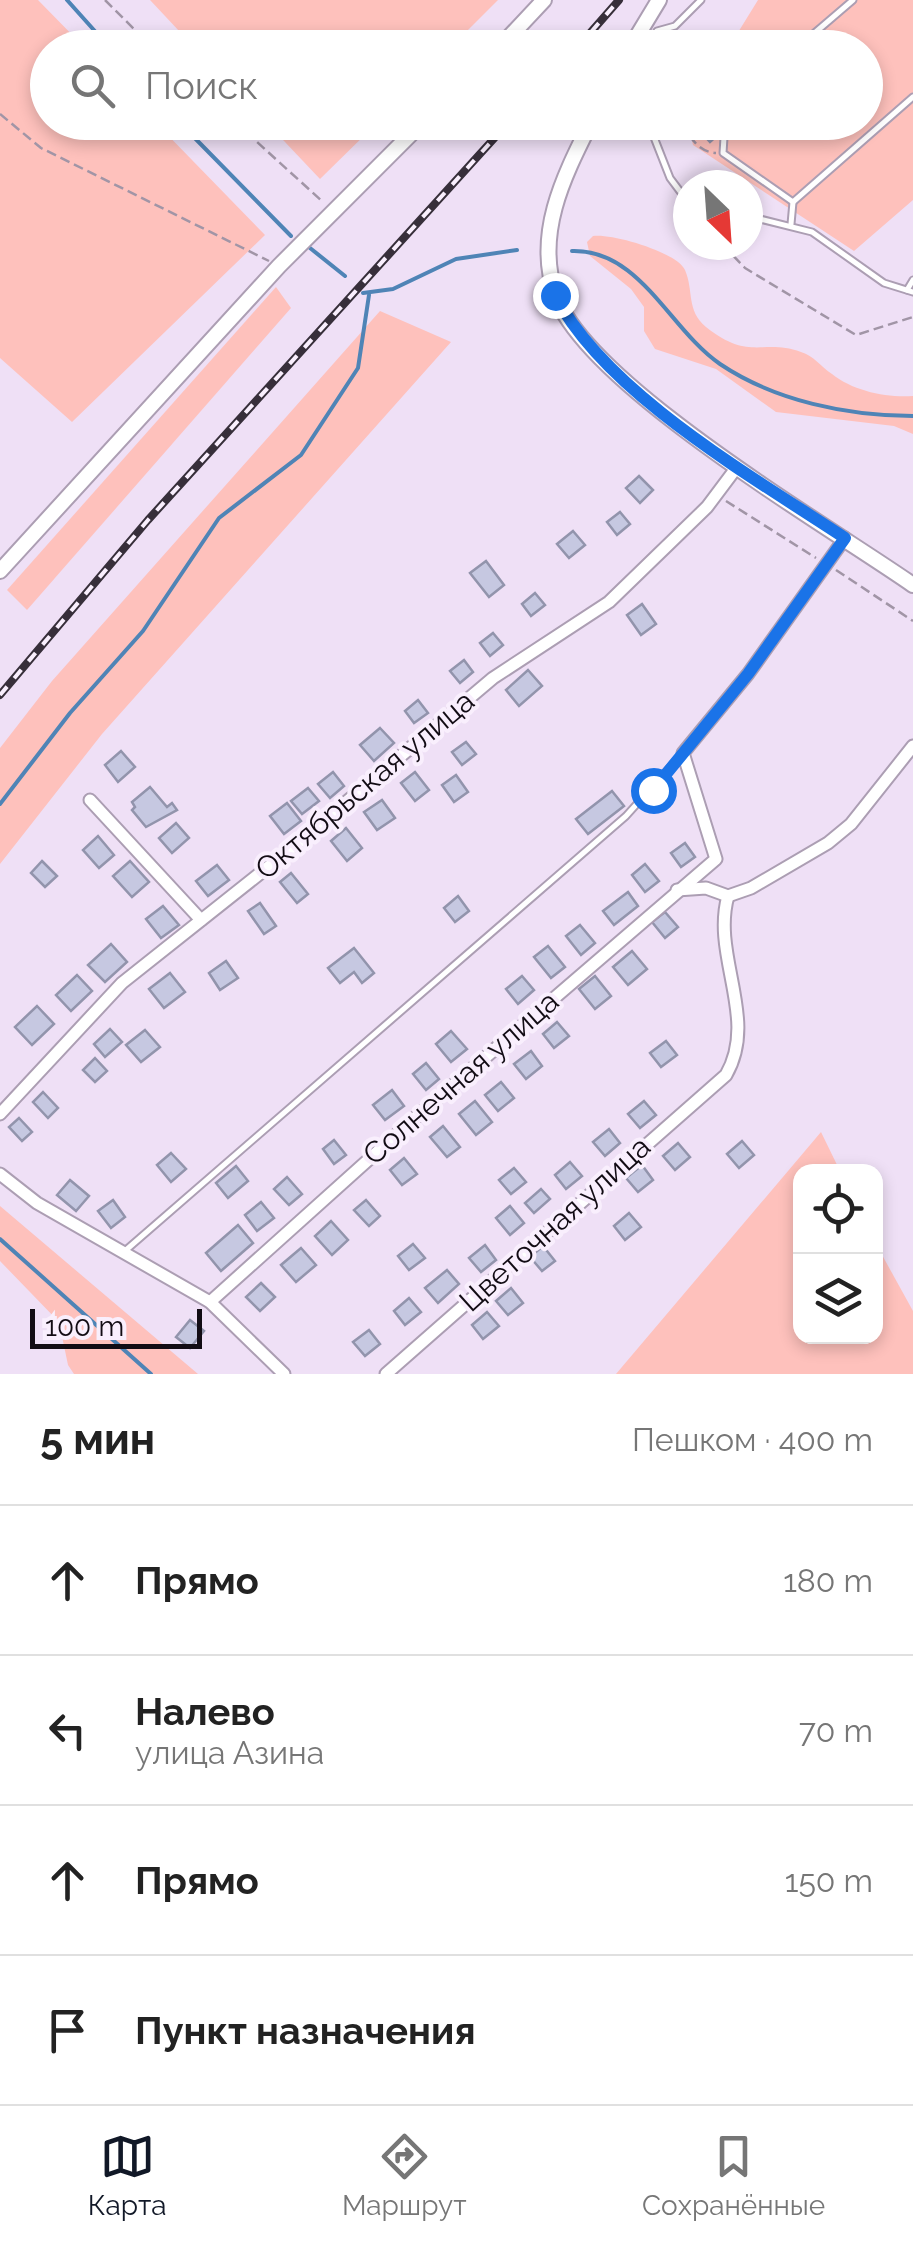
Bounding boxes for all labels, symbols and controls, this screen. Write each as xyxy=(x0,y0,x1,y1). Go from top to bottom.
search box xyxy=(30,30,883,140)
icon: search xyxy=(65,58,120,113)
text: Поиск xyxy=(145,63,258,108)
north arrow xyxy=(673,170,763,260)
route end xyxy=(533,273,579,319)
street label: Октябрьская улица xyxy=(248,683,481,886)
route start xyxy=(631,768,677,814)
street label: Солнечная улица xyxy=(356,983,565,1172)
street label: Цветочная улица xyxy=(452,1129,657,1318)
map controls xyxy=(793,1164,883,1344)
button: locate xyxy=(793,1164,883,1254)
button: layers xyxy=(793,1254,883,1344)
scale bar xyxy=(30,1304,202,1348)
text: 100 m xyxy=(45,1310,124,1343)
text: 5 мин xyxy=(40,1415,155,1464)
text: Пешком · 400 m xyxy=(632,1421,873,1458)
icon: ahead xyxy=(40,1553,95,1608)
text: Прямо xyxy=(135,1558,259,1603)
text: 180 m xyxy=(783,1562,873,1599)
text: Налево xyxy=(135,1689,275,1734)
icon: left xyxy=(40,1703,95,1758)
text: 70 m xyxy=(799,1712,873,1749)
text: улица Азина xyxy=(135,1734,324,1771)
icon: ahead xyxy=(40,1853,95,1908)
text: Прямо xyxy=(135,1858,259,1903)
text: 150 m xyxy=(785,1862,873,1899)
icon: arrive xyxy=(40,2003,95,2058)
text: Пункт назначения xyxy=(135,2008,476,2053)
tab: Карта xyxy=(88,2129,167,2222)
tab: Маршрут xyxy=(342,2129,467,2222)
tab: Сохранённые xyxy=(642,2129,825,2222)

